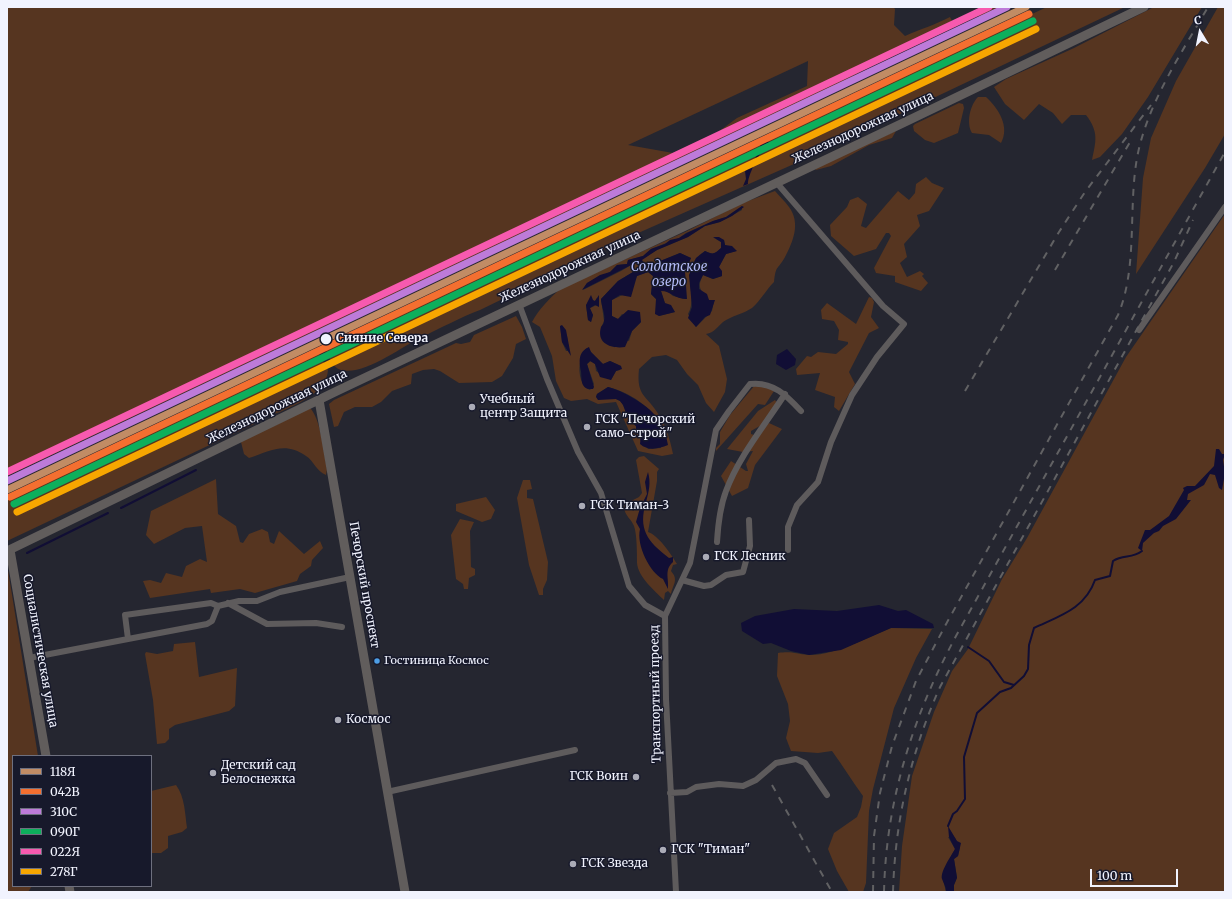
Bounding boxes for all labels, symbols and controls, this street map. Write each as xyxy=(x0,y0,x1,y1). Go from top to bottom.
north arrow xyxy=(1180,12,1220,52)
text: С xyxy=(1193,13,1203,28)
street label: Железнодорожная улица xyxy=(790,89,936,167)
street label: Железнодорожная улица xyxy=(497,228,643,306)
water label: Солдатское озеро xyxy=(631,259,707,290)
marker: Сияние Севера xyxy=(319,332,333,346)
place label: Сияние Севера xyxy=(336,332,428,346)
street label: Железнодорожная улица xyxy=(205,367,349,447)
place label: Учебный центр Защита xyxy=(480,393,567,421)
marker: Учебный центр Защита xyxy=(467,402,477,412)
place label: ГСК "Печорский само-строй" xyxy=(595,413,695,441)
marker: ГСК "Печорский само-строй" xyxy=(582,422,592,432)
place label: ГСК Тиман-3 xyxy=(590,499,669,513)
marker: ГСК Тиман-3 xyxy=(577,501,587,511)
street label: Печорский проспект xyxy=(346,520,382,650)
place label: ГСК Лесник xyxy=(714,550,786,564)
marker: ГСК Лесник xyxy=(701,552,711,562)
street label: Социалистическая улица xyxy=(19,573,61,729)
street label: Транспортный проезд xyxy=(648,625,664,763)
place label: Гостиница Космос xyxy=(384,654,489,668)
marker: Гостиница Космос xyxy=(372,656,382,666)
place label: Космос xyxy=(346,713,390,727)
marker: Космос xyxy=(333,715,343,725)
legend xyxy=(12,755,152,887)
place label: Детский сад Белоснежка xyxy=(221,759,296,787)
text: 118Я xyxy=(50,764,76,779)
marker: Детский сад Белоснежка xyxy=(208,768,218,778)
place label: ГСК Воин xyxy=(570,770,628,784)
marker: ГСК Воин xyxy=(631,772,641,782)
text: 042В xyxy=(50,784,79,799)
text: 310С xyxy=(50,804,77,819)
text: 090Г xyxy=(50,824,80,839)
place label: ГСК "Тиман" xyxy=(671,843,750,857)
text: 022Я xyxy=(50,844,80,859)
marker: ГСК "Тиман" xyxy=(658,845,668,855)
place label: ГСК Звезда xyxy=(581,857,648,871)
marker: ГСК Звезда xyxy=(568,859,578,869)
scale bar xyxy=(1092,861,1180,887)
text: 278Г xyxy=(50,864,77,879)
text: 100 m xyxy=(1097,868,1132,883)

